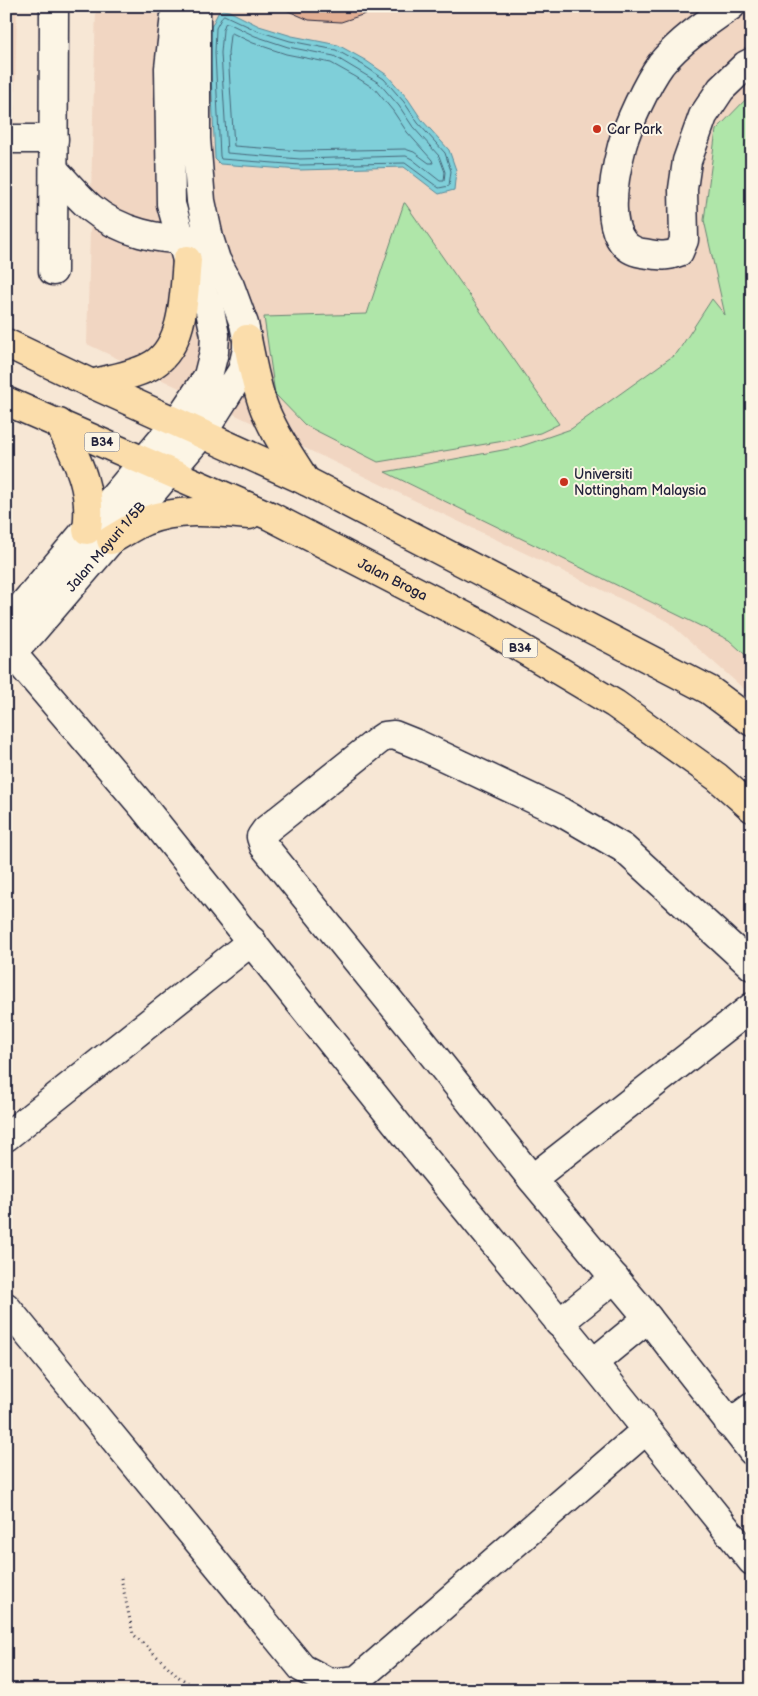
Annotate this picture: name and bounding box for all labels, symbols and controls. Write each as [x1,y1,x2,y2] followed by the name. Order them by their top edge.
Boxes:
[607,121,662,138] place label: Car Park
[591,123,603,135] marker: Car Park
[84,432,120,452] road number: B34
[574,466,707,499] place label: Universiti Nottingham Malaysia
[558,476,570,488] marker: Universiti Nottingham Malaysia
[63,498,149,595] street label: Jalan Mayuri 1/5B
[355,555,430,605] street label: Jalan Broga
[502,638,538,658] road number: B34

